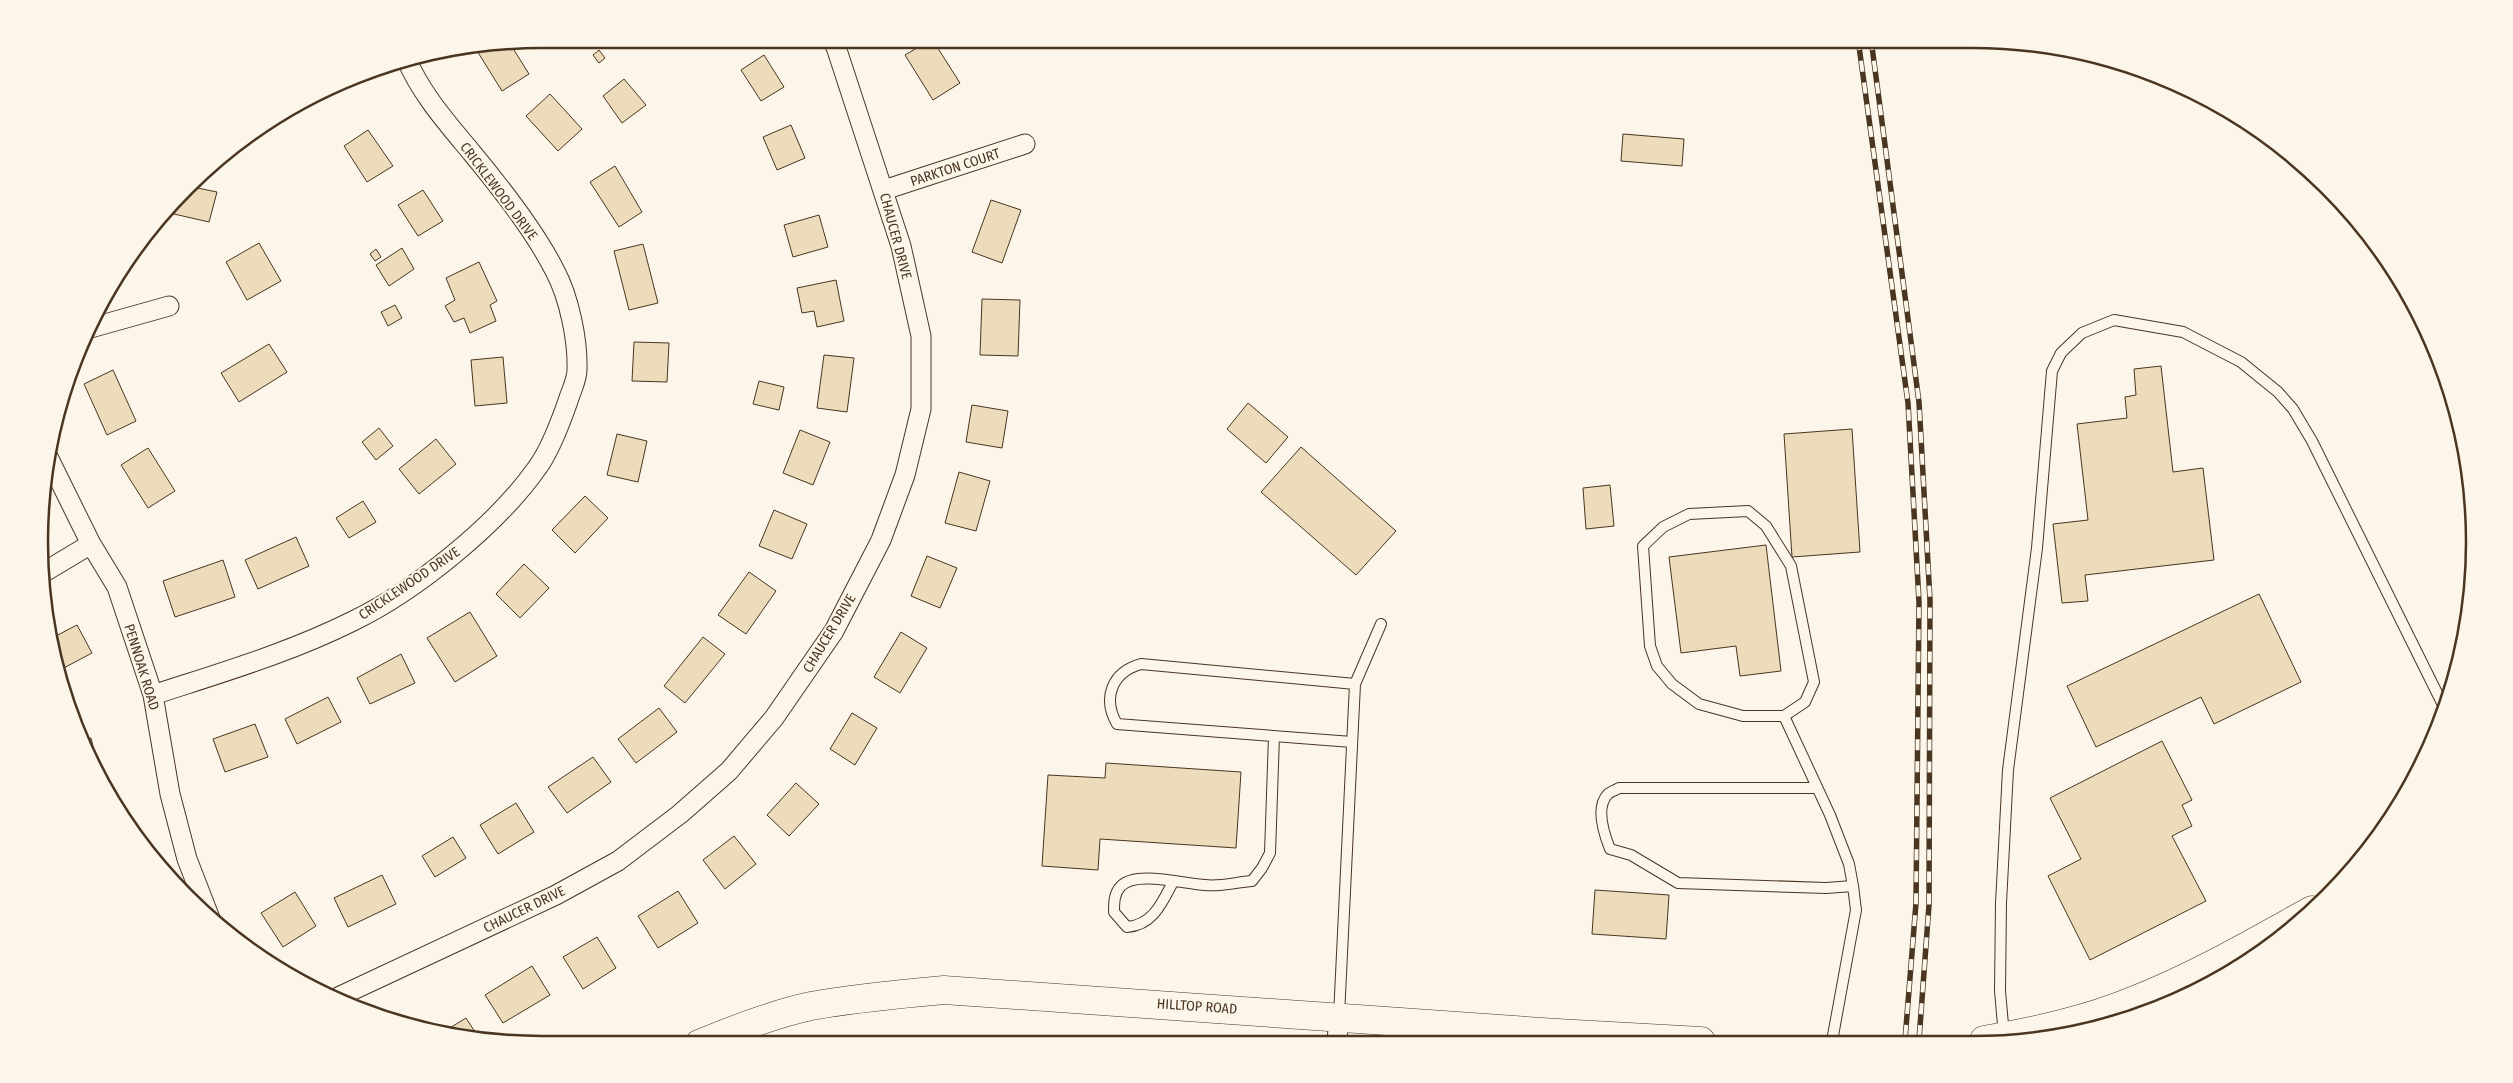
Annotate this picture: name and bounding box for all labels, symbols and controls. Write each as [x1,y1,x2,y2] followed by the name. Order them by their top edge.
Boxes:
[456,139,541,244] street label: CRICKLEWOOD DRIVE
[908,145,1003,190] street label: PARKTON COURT
[876,191,915,282] street label: CHAUCER DRIVE
[355,543,463,624] street label: CRICKLEWOOD DRIVE
[799,590,860,676] street label: CHAUCER DRIVE
[120,622,163,712] street label: PENNOAK ROAD
[481,882,568,937] street label: CHAUCER DRIVE
[1156,995,1238,1018] street label: HILLTOP ROAD

